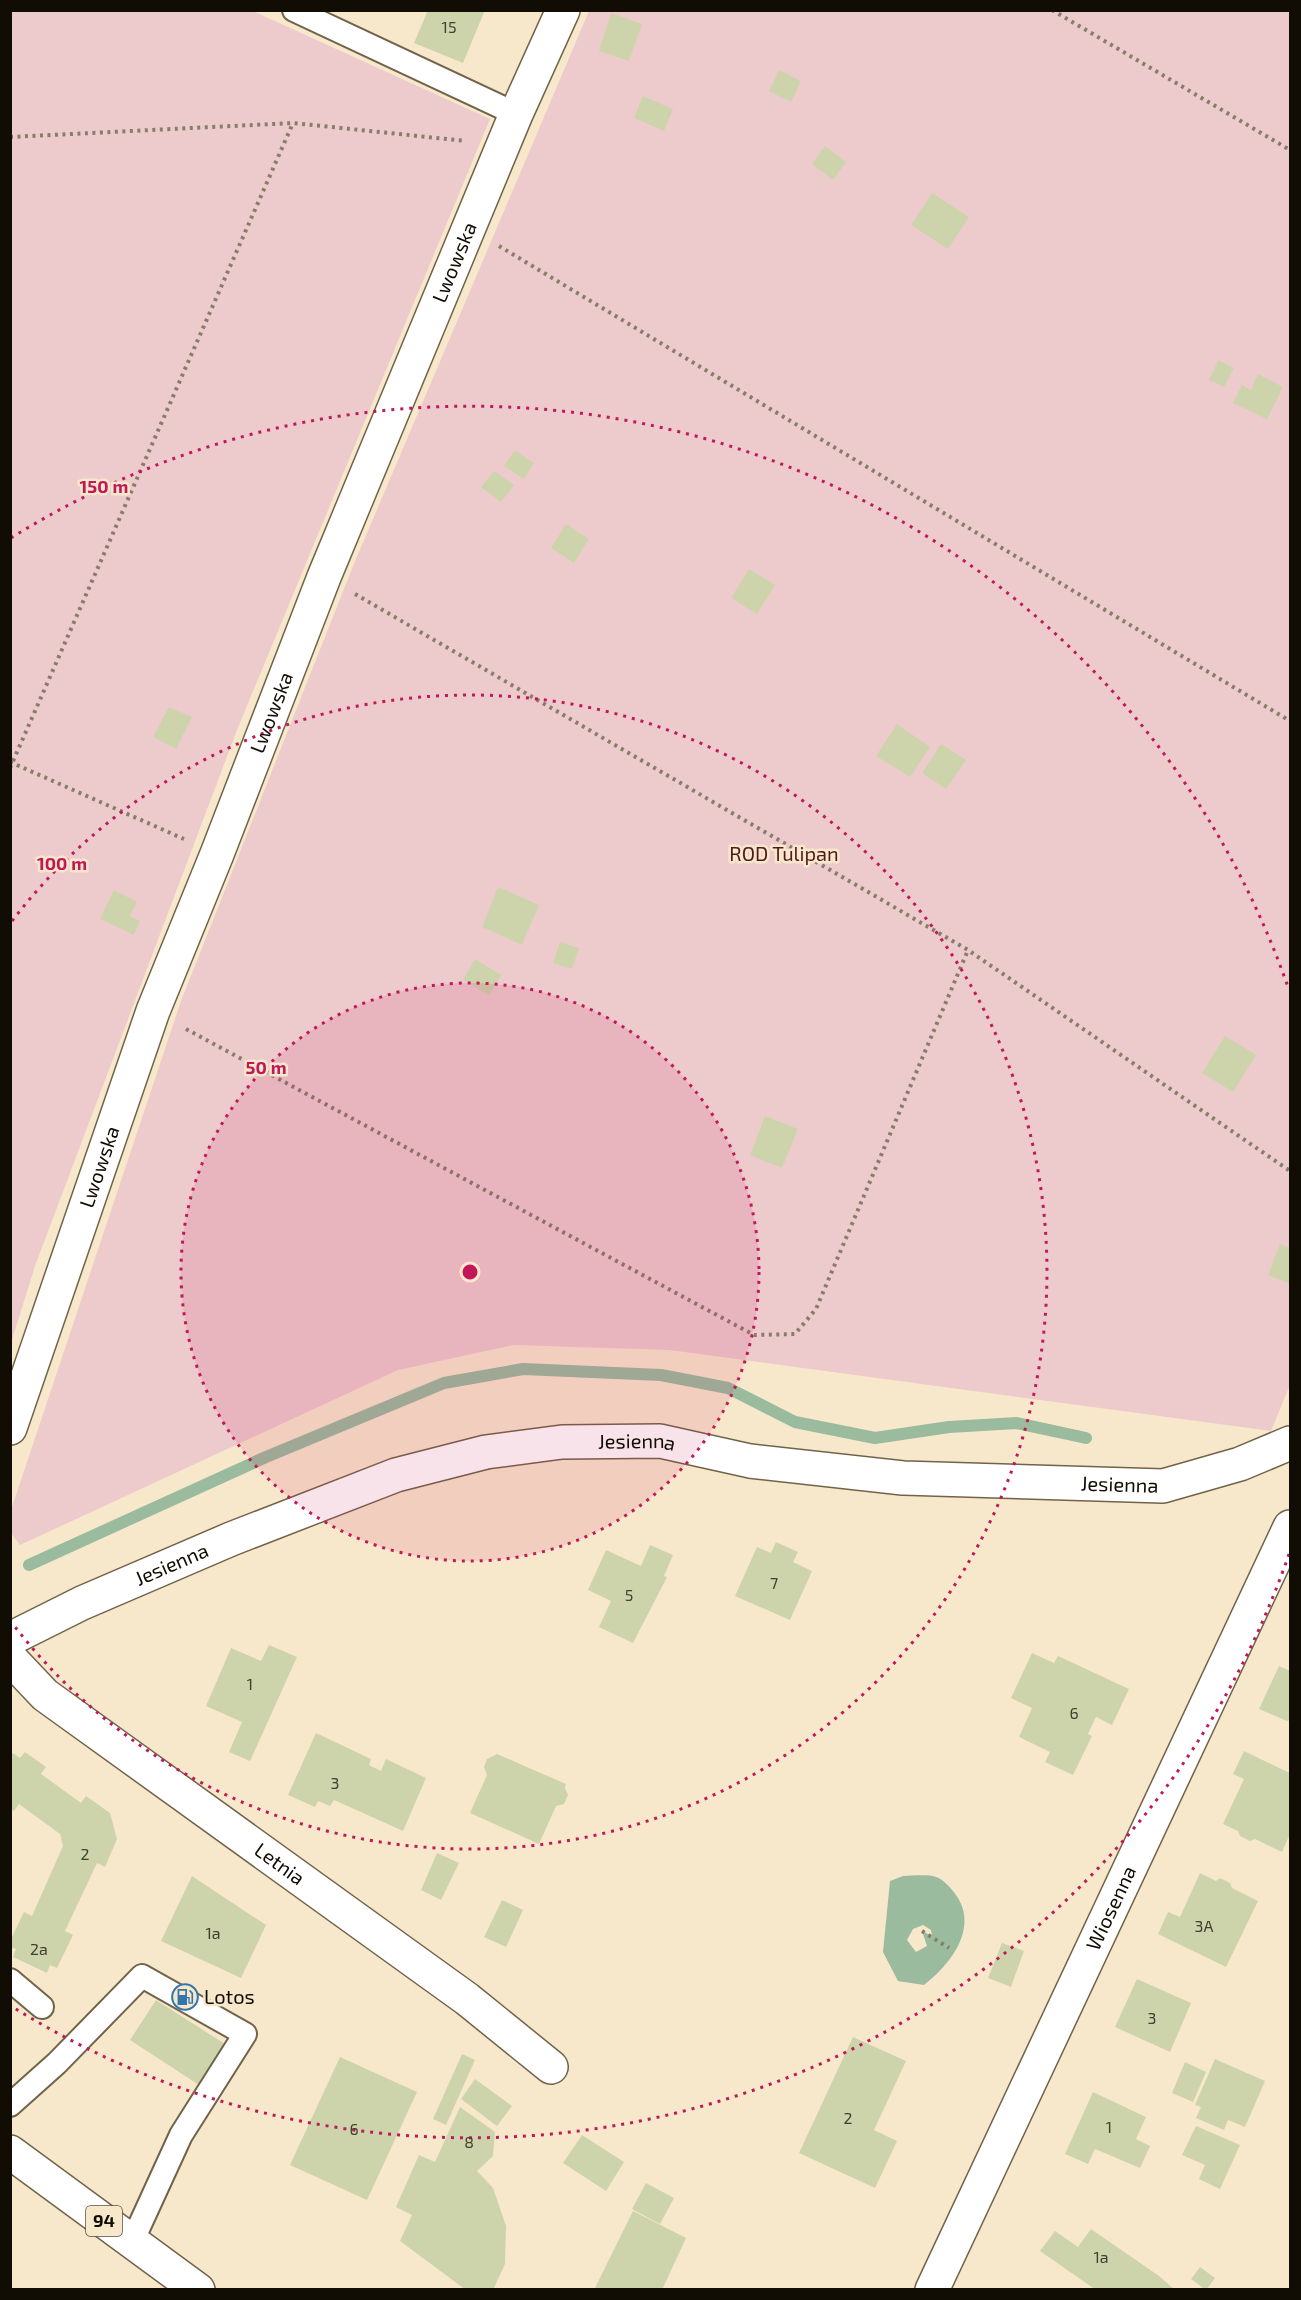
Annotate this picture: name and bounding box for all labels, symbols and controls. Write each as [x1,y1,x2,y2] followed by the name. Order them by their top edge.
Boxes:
[442,17,456,36] house number: 15
[426,218,481,306] street label: Lwowska
[80,475,128,497] text: 150 m
[244,668,297,756] street label: Lwowska
[729,841,839,865] park label: ROD Tulipan
[37,852,87,874] text: 100 m
[245,1056,287,1078] text: 50 m
[73,1123,124,1211] street label: Lwowska
[460,1262,480,1282] centre of rings
[598,1428,678,1455] street label: Jesienna
[1080,1470,1159,1497] street label: Jesienna
[131,1537,212,1590] street label: Jesienna
[770,1573,778,1592] house number: 7
[625,1585,633,1604] house number: 5
[247,1674,253,1693] house number: 1
[1069,1703,1079,1722] house number: 6
[331,1773,339,1792] house number: 3
[250,1837,310,1889] street label: Letnia
[81,1844,90,1863] house number: 2
[1080,1861,1140,1954] street label: Wiosenna
[1195,1916,1213,1935] house number: 3A
[205,1923,221,1942] house number: 1a
[30,1939,48,1958] house number: 2a
[170,1982,200,2012] fuel station icon: Lotos
[204,1984,255,2008] place label: Lotos
[1148,2008,1156,2027] house number: 3
[844,2108,853,2127] house number: 2
[1106,2117,1112,2136] house number: 1
[349,2119,359,2138] house number: 6
[464,2132,474,2151] house number: 8
[86,2206,122,2236] road number: 94
[1093,2247,1109,2266] house number: 1a

